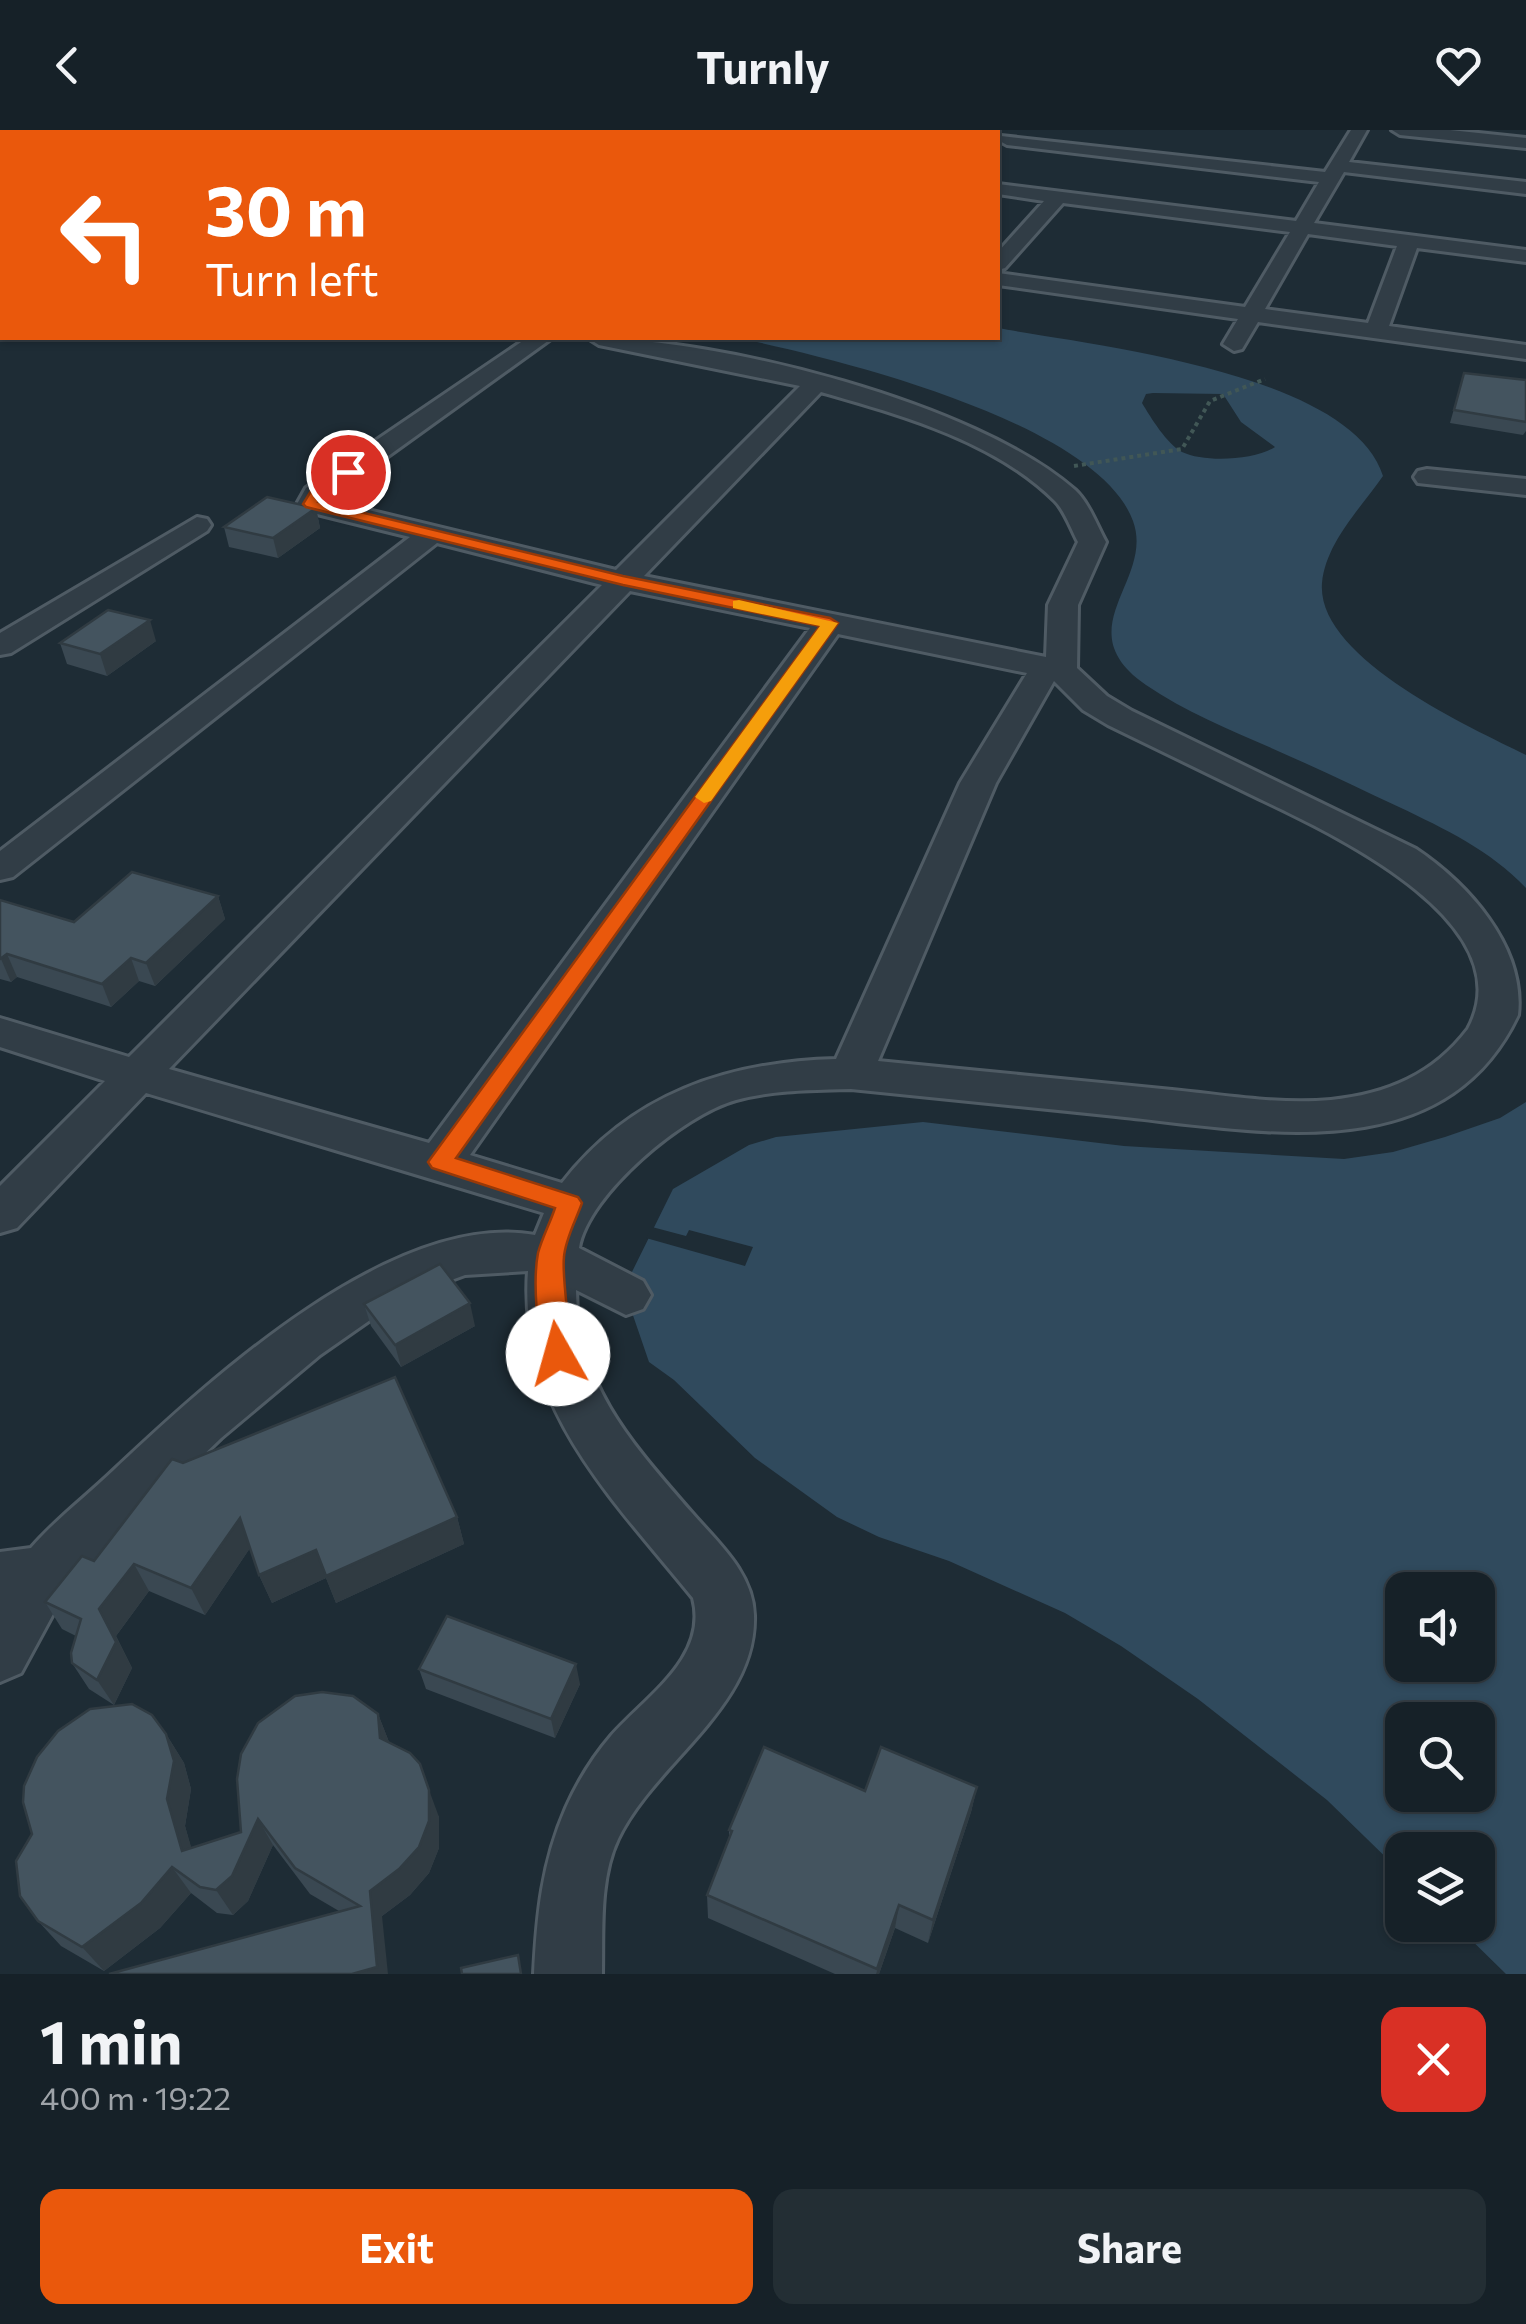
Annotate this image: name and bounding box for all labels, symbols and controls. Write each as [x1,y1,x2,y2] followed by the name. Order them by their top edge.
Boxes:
[40,38,95,93] icon: back
[696,38,830,93] text: Turnly
[1431,38,1486,93] icon: heart
[205,165,367,250] text: 30 m
[40,170,170,300] icon: left
[205,250,379,305] text: Turn left
[306,430,391,515] pin
[321,445,376,500] icon: arrive
[506,1302,610,1406] position arrow
[1385,1572,1495,1942] map controls
[1385,1572,1495,1682] button: sound
[1385,1702,1495,1812] button: search
[1385,1832,1495,1942] button: layers
[40,2003,182,2076] text: 1 min
[1381,2007,1486,2112] button: close
[40,2077,231,2117] text: 400 m · 19:22
[40,2189,753,2304] button: Exit
[773,2189,1486,2304] button: Share

